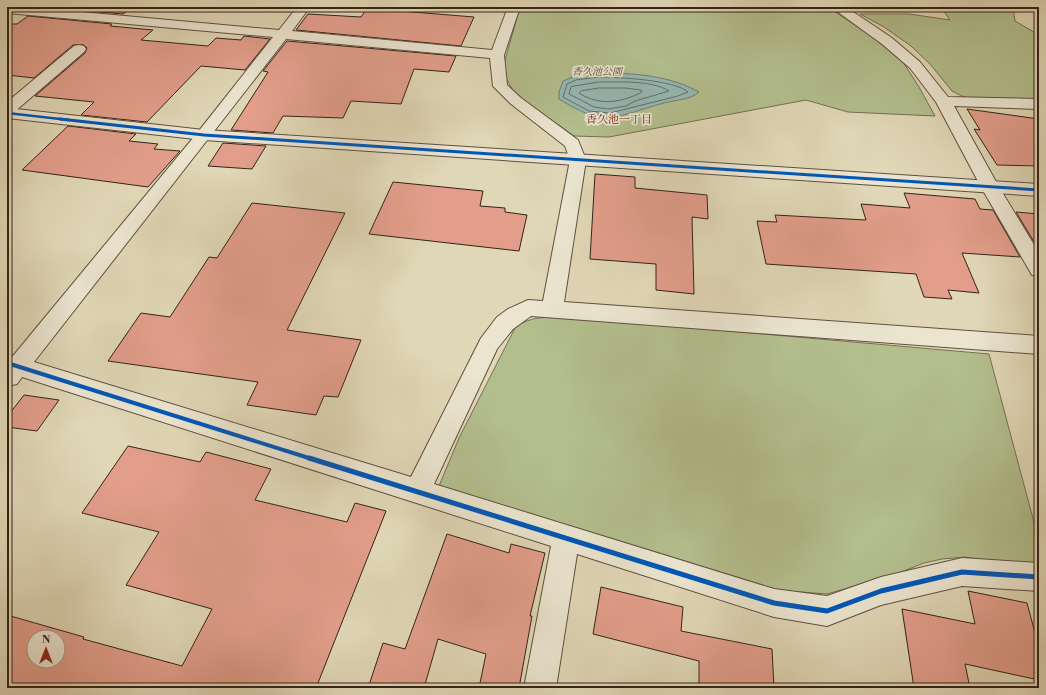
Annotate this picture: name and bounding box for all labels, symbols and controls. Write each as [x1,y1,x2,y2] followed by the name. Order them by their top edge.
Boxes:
[572,66,624,78] park label: 香久池公園
[586,113,652,127] district label: 香久池一丁目
[26,629,66,669] north arrow
[42,633,51,647] text: N

